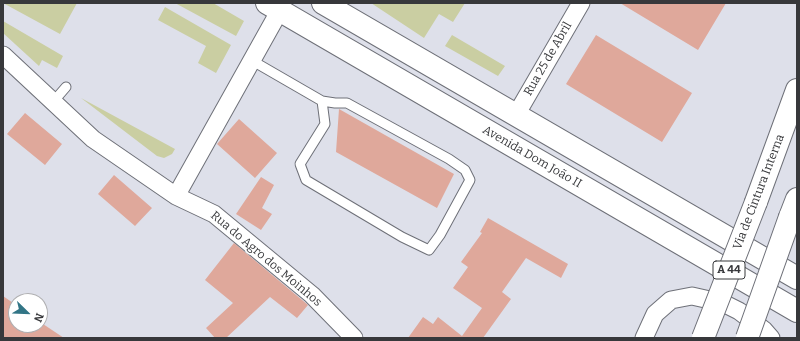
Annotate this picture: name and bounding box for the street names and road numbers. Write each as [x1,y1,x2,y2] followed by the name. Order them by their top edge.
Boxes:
[521,19,575,99] street label: Rua 25 de Abril
[480,123,584,191] street label: Avenida Dom João II
[730,132,788,252] street label: Via de Cintura Interna
[208,208,324,310] street label: Rua do Agro dos Moinhos
[713,261,745,279] road number: A 44

